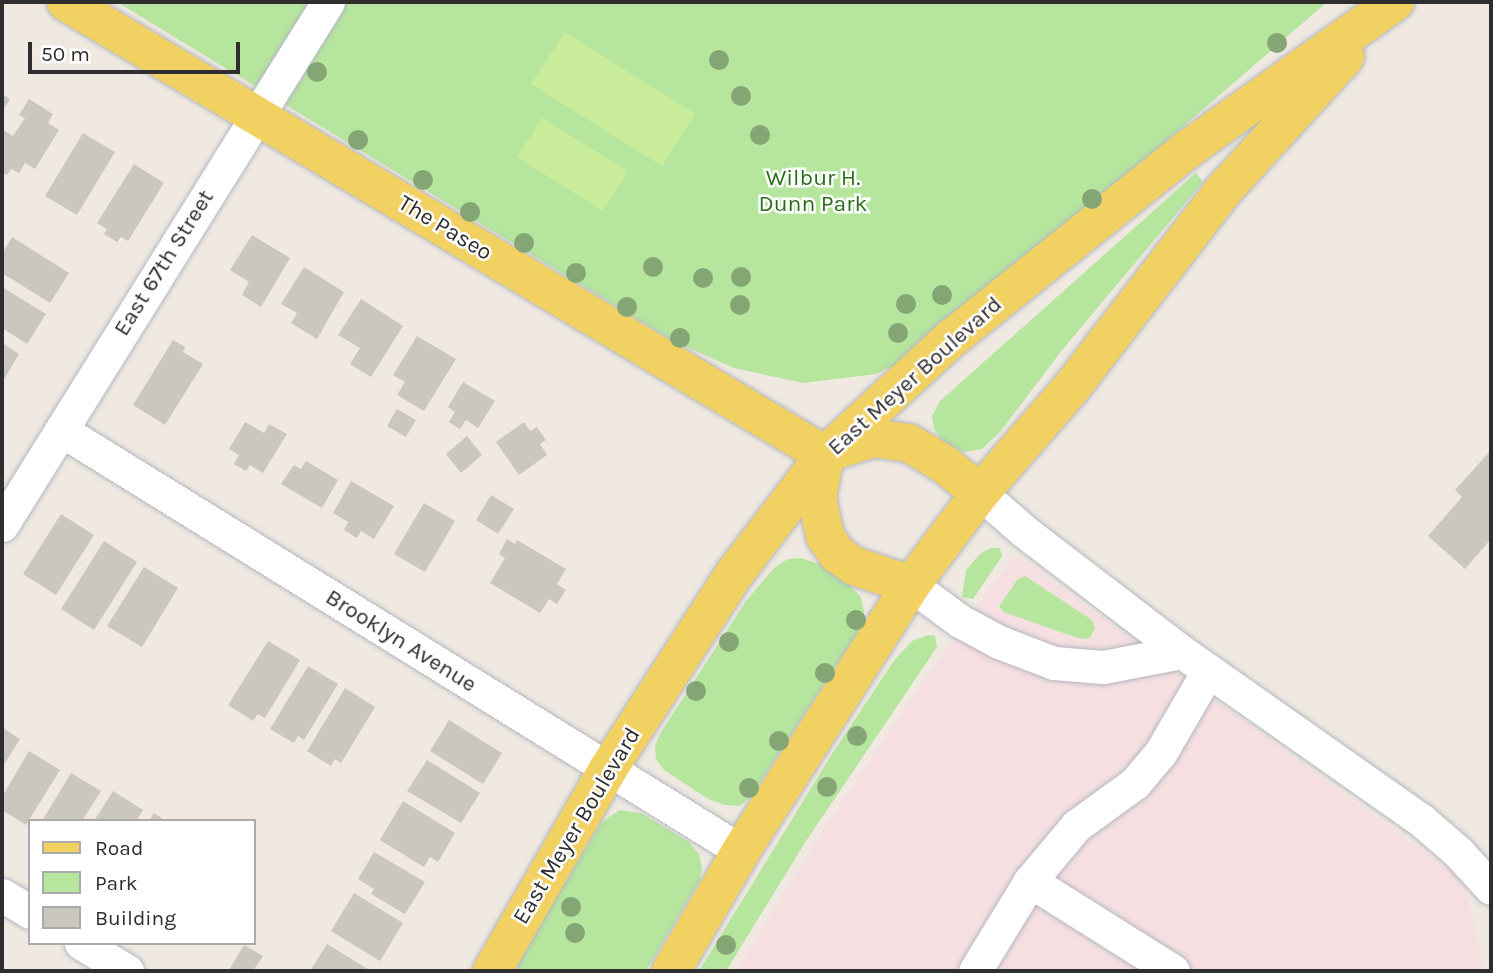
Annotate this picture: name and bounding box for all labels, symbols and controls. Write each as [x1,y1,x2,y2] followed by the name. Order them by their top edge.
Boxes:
[32,28,243,72] scale bar
[41,42,90,66] text: 50 m
[759,164,867,218] park label: Wilbur H. Dunn Park
[108,185,220,341] street label: East 67th Street
[393,189,497,267] street label: The Paseo
[822,291,1008,461] street label: East Meyer Boulevard
[320,583,482,699] street label: Brooklyn Avenue
[507,723,647,929] street label: East Meyer Boulevard
[28,819,256,945] legend
[95,836,143,860] text: Road
[95,871,138,895] text: Park
[95,906,176,930] text: Building

